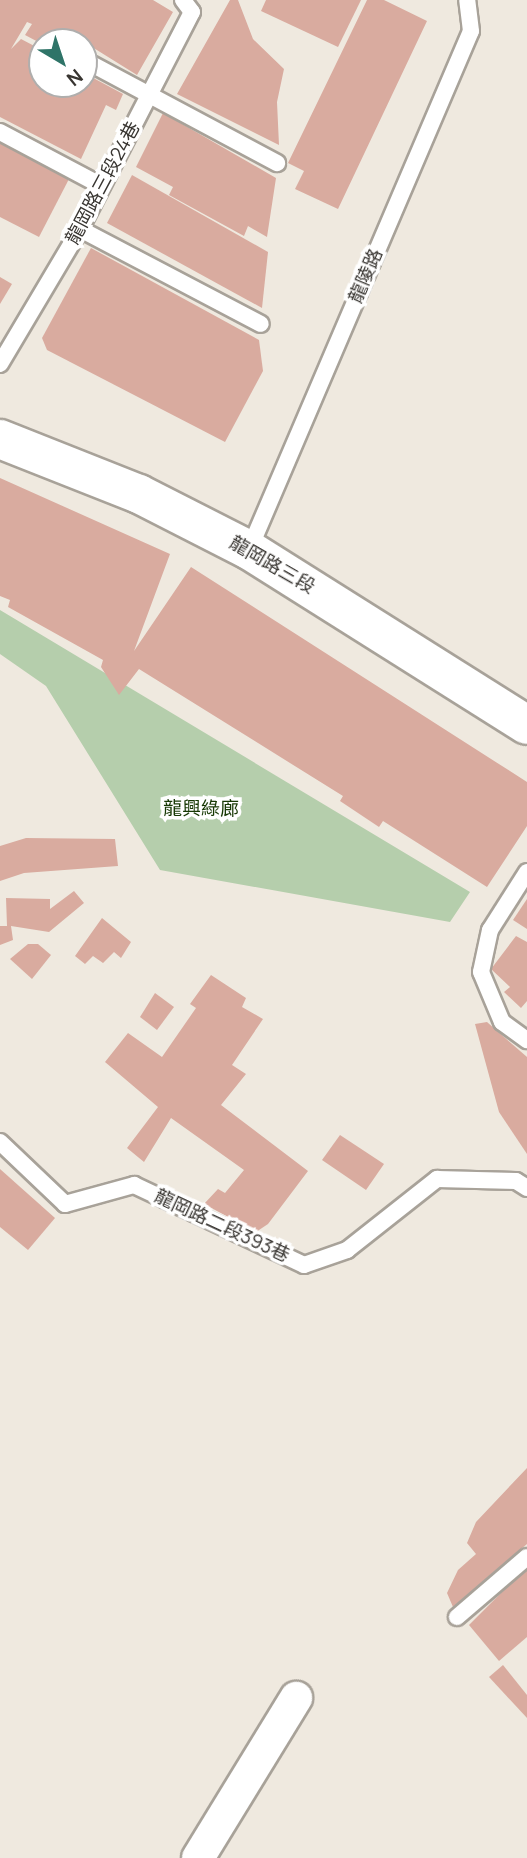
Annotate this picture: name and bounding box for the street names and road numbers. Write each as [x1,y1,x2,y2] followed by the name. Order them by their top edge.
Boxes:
[61,118,145,248] street label: 龍岡路三段24巷
[344,245,388,307] street label: 龍陵路
[225,531,319,599] street label: 龍岡路三段
[151,1185,293,1267] street label: 龍岡路二段393巷

